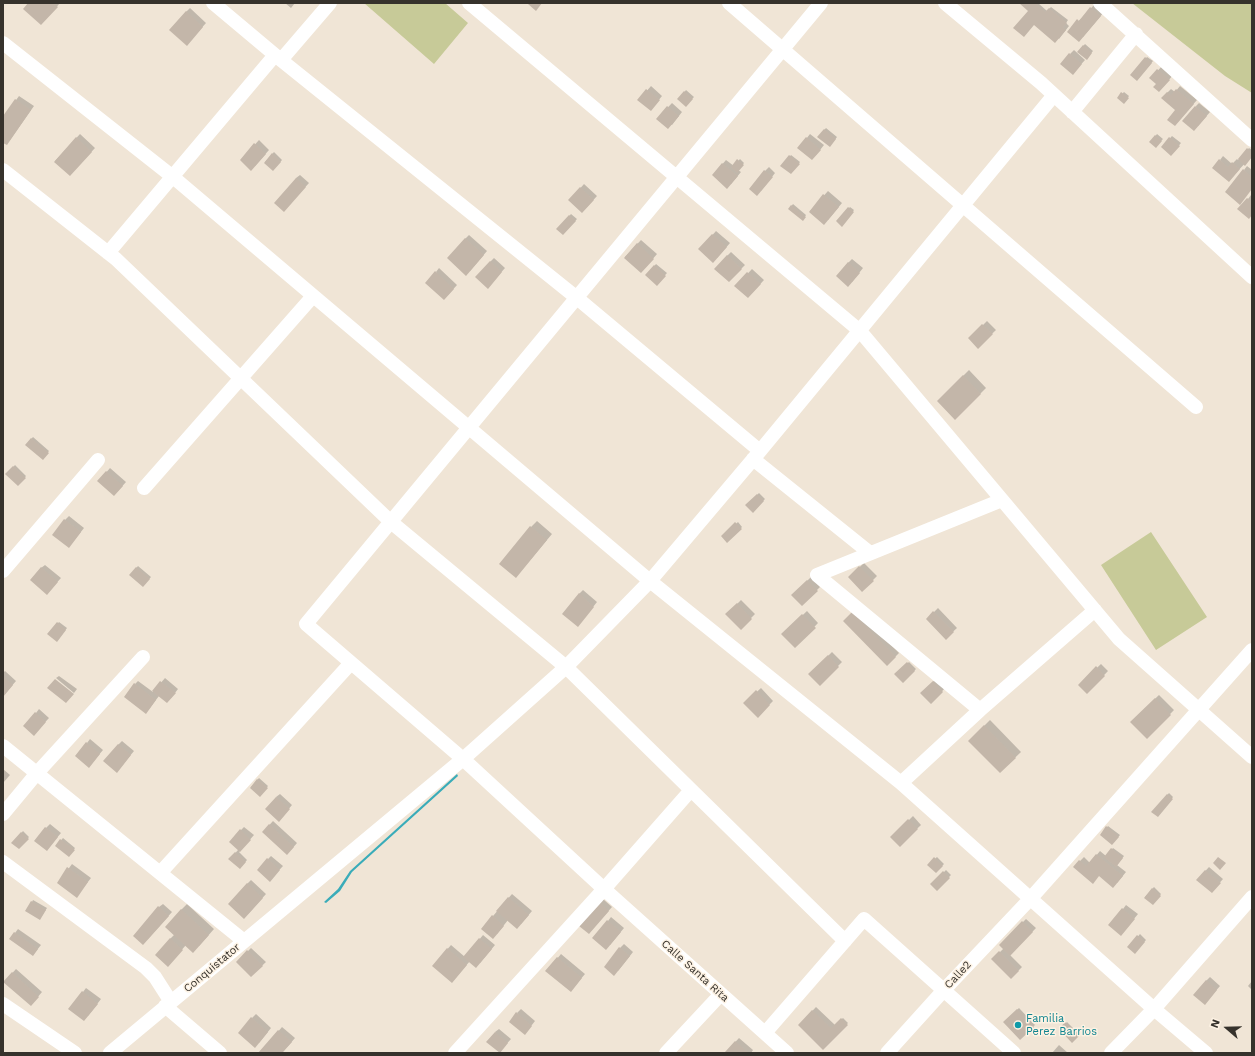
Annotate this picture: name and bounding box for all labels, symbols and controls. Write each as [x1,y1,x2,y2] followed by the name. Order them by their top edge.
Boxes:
[659,937,731,1005] street label: Calle Santa Rita
[181,941,243,995] street label: Conquistator
[942,958,974,992] street label: Calle2
[1207,1008,1247,1048] north arrow
[1026,1012,1097,1038] place label: Familia Perez Barrios
[1208,1018,1223,1030] text: N
[1013,1020,1023,1030] marker: Familia Perez Barrios

